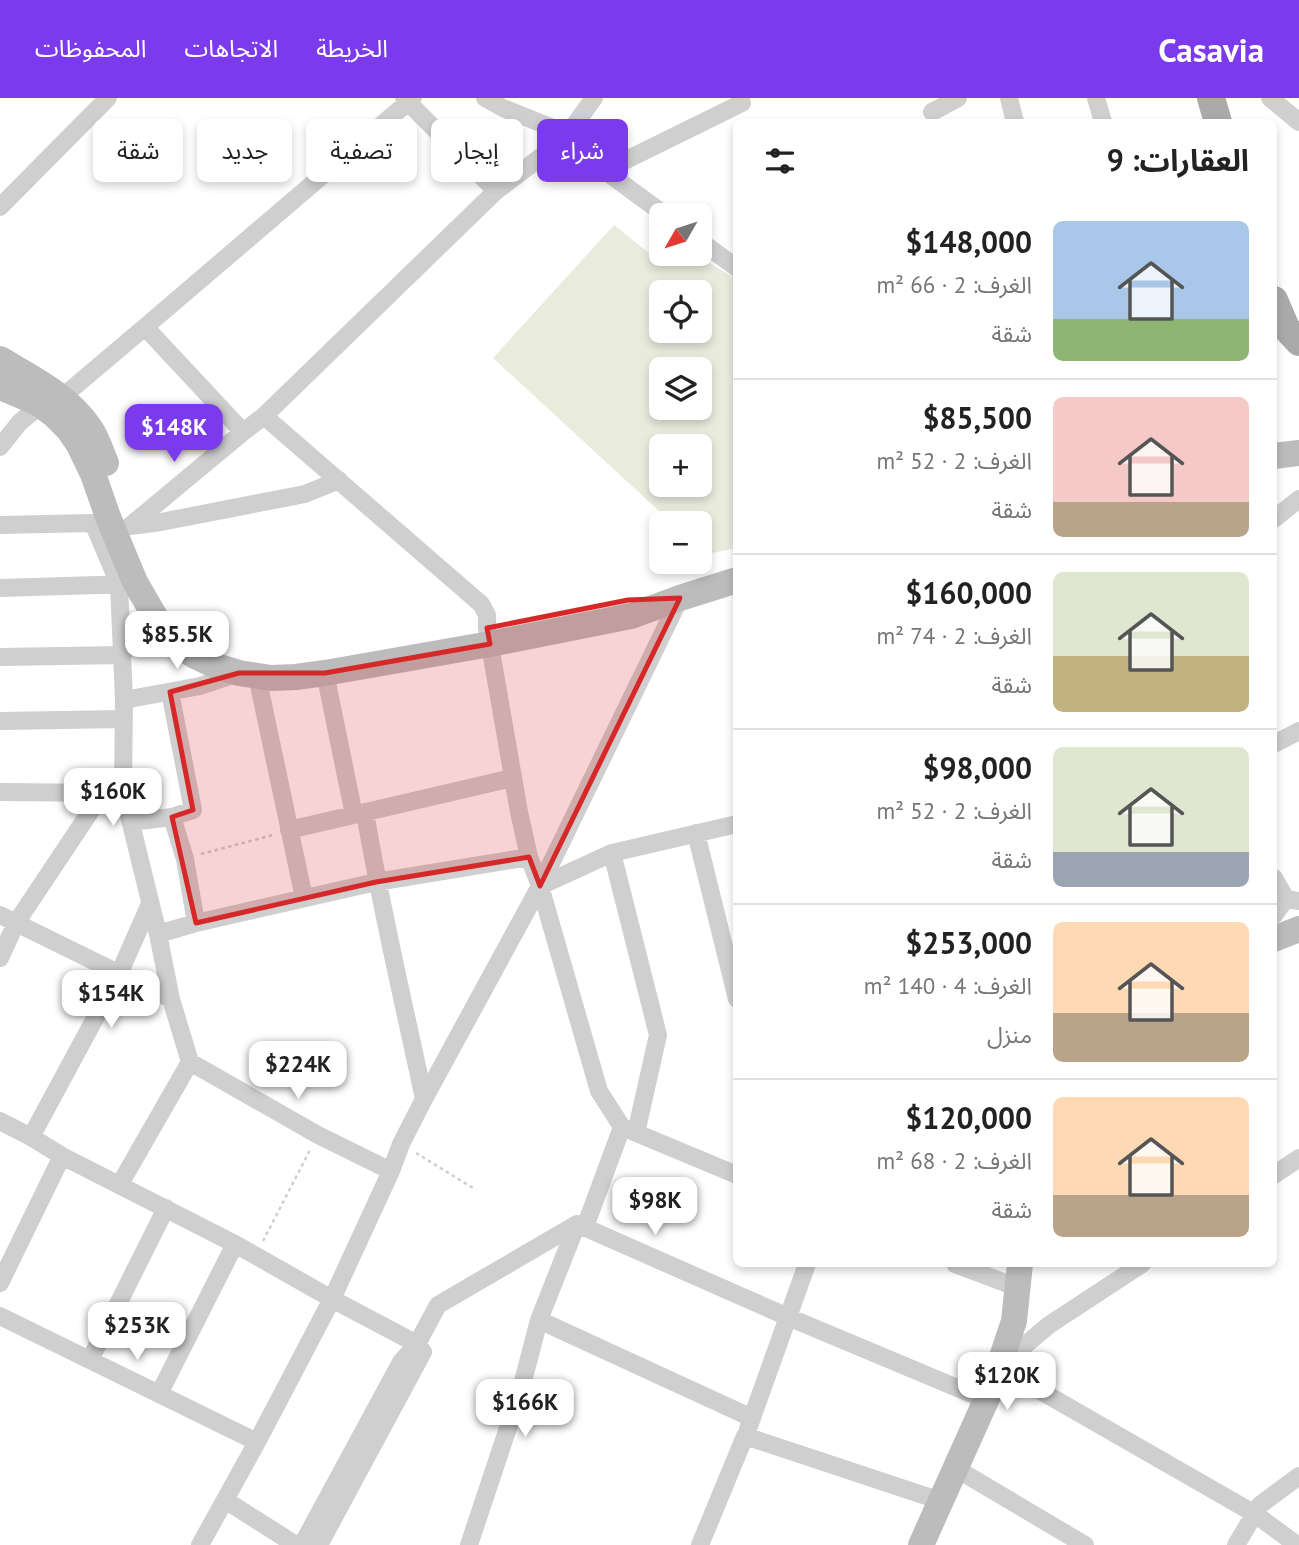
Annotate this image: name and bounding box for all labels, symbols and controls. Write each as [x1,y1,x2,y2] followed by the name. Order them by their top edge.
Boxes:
[1158,28,1264,71] text: Casavia
[35,33,146,64] text: المحفوظات
[184,33,278,64] text: الاتجاهات
[316,33,388,64] text: الخريطة
[93,119,183,182] chip: شقة
[197,119,292,182] chip: جديد
[306,119,417,182] chip: تصفية
[431,119,523,182] chip: إيجار
[537,119,628,182] chip: شراء
[1107,140,1249,179] text: العقارات: 9
[761,142,799,180] icon: filters
[649,203,712,266] north arrow
[649,203,712,574] map controls
[905,222,1032,261] text: $148,000
[1109,249,1193,333] icon: home
[876,270,1032,299] text: الغرف: 2 · 66 m²
[649,280,712,343] button: locate
[991,319,1032,348] text: شقة
[649,357,712,420] button: layers
[922,398,1032,437] text: $85,500
[125,404,223,464] pin: $148K
[141,412,207,441] text: $148K
[1109,425,1193,509] icon: home
[649,434,712,497] button: +
[876,446,1032,475] text: الغرف: 2 · 52 m²
[991,495,1032,524] text: شقة
[649,511,712,574] button: −
[905,573,1032,612] text: $160,000
[1109,600,1193,684] icon: home
[120,612,234,671] pin: $85.5K
[141,619,213,648] text: $85.5K
[876,621,1032,650] text: الغرف: 2 · 74 m²
[991,670,1032,699] text: شقة
[922,748,1032,787] text: $98,000
[64,768,162,828] pin: $160K
[1109,775,1193,859] icon: home
[80,776,146,805] text: $160K
[876,796,1032,825] text: الغرف: 2 · 52 m²
[991,845,1032,874] text: شقة
[905,923,1032,962] text: $253,000
[1109,950,1193,1034] icon: home
[62,970,160,1030] pin: $154K
[864,971,1032,1000] text: الغرف: 4 · 140 m²
[78,978,144,1007] text: $154K
[987,1020,1032,1049] text: منزل
[249,1042,347,1101] pin: $224K
[265,1049,331,1078] text: $224K
[905,1098,1032,1137] text: $120,000
[1109,1125,1193,1209] icon: home
[876,1146,1032,1175] text: الغرف: 2 · 68 m²
[614,1178,696,1237] pin: $98K
[628,1185,682,1214] text: $98K
[991,1195,1032,1224] text: شقة
[88,1302,186,1362] pin: $253K
[104,1310,170,1339] text: $253K
[958,1352,1056,1412] pin: $120K
[974,1360,1040,1389] text: $120K
[476,1380,574,1439] pin: $166K
[492,1387,558,1416] text: $166K

